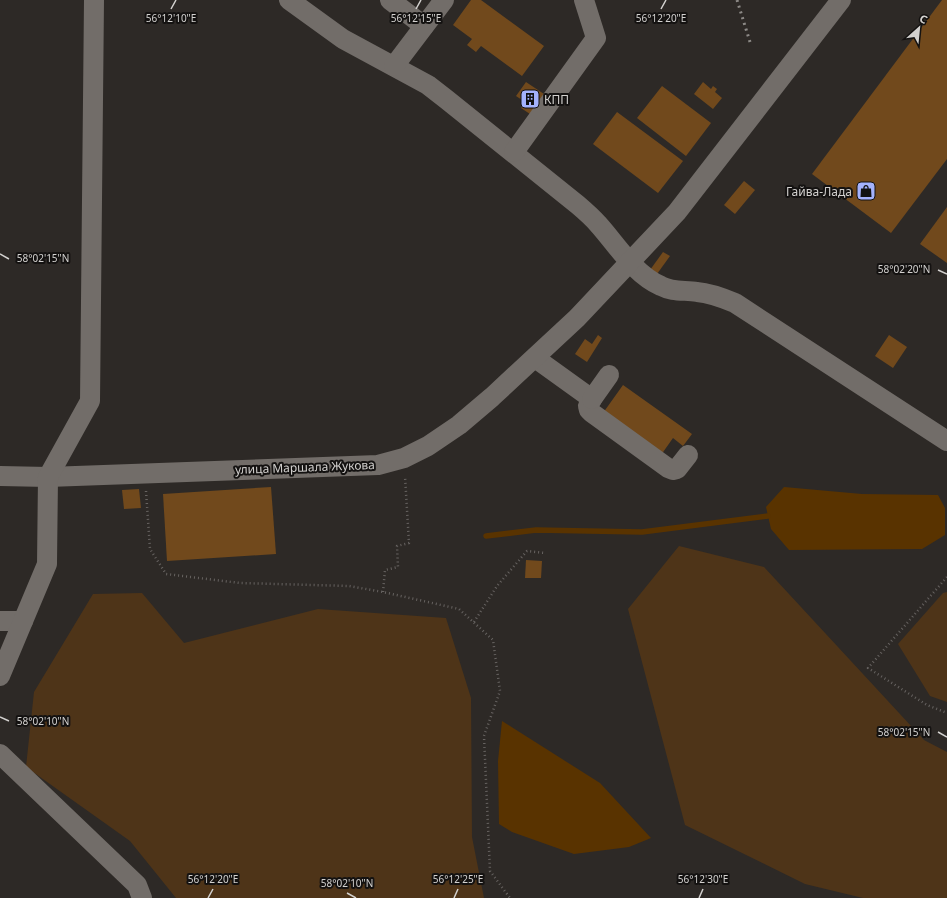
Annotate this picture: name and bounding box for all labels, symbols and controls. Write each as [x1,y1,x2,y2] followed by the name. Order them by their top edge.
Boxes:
[899,8,939,48] north arrow
[917,10,930,27] text: С
[146,11,196,25] text: 56°12'10"E
[391,11,441,25] text: 56°12'15"E
[636,11,686,25] text: 56°12'20"E
[519,88,541,110] building icon: КПП
[544,91,569,108] place label: КПП
[855,180,877,202] shop icon: Гайва-Лада
[786,183,852,200] place label: Гайва-Лада
[17,251,69,265] text: 58°02'15"N
[878,262,930,276] text: 58°02'20"N
[235,456,375,478] street label: улица Маршала Жукова
[17,714,69,728] text: 58°02'10"N
[878,725,930,739] text: 58°02'15"N
[188,872,238,886] text: 56°12'20"E
[433,872,483,886] text: 56°12'25"E
[678,872,728,886] text: 56°12'30"E
[321,876,373,890] text: 58°02'10"N

